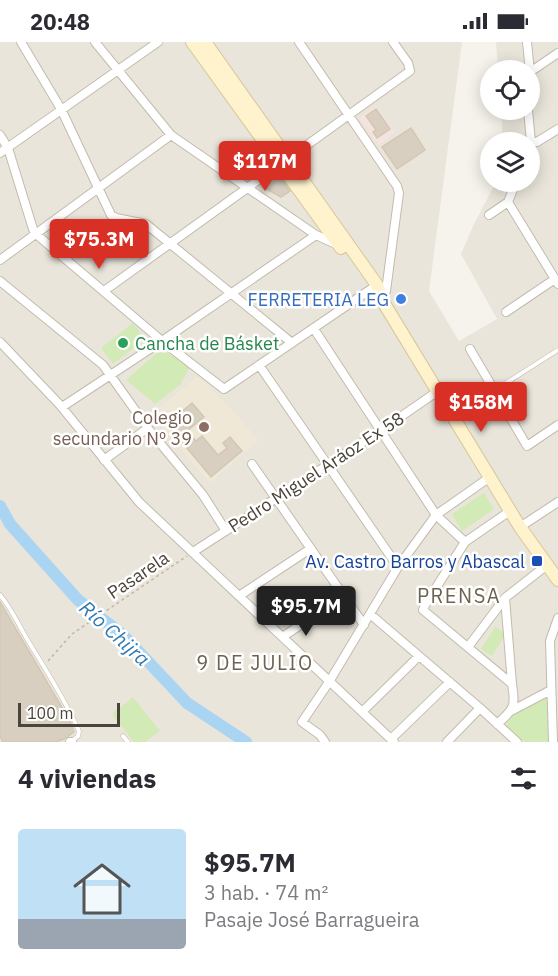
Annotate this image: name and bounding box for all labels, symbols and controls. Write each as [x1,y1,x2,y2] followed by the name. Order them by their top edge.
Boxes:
[30,7,90,36] text: 20:48
[480,60,540,192] map controls
[480,60,540,120] button: locate
[480,132,540,192] button: layers
[223,141,307,192] pin: $117M
[233,147,297,174] text: $117M
[50,219,148,270] pin: $75.3M
[64,225,134,252] text: $75.3M
[248,288,389,311] place label: FERRETERIA LEG
[394,292,408,306] marker: FERRETERIA LEG
[135,332,279,355] place label: Cancha de Básket
[116,336,130,350] marker: Cancha de Básket
[439,382,523,433] pin: $158M
[449,388,513,415] text: $158M
[53,406,192,450] place label: Colegio secundario Nº 39
[224,406,408,538] street label: Pedro Miguel Aráoz Ex 58
[197,420,211,434] marker: Colegio secundario Nº 39
[103,546,174,604] street label: Pasarela
[305,550,525,573] place label: Av. Castro Barros y Abascal
[530,554,544,568] marker: Av. Castro Barros y Abascal
[417,582,501,609] district label: PRENSA
[257,586,355,637] pin: $95.7M
[271,592,341,619] text: $95.7M
[74,594,156,672] water label: Río Chijra
[196,649,314,676] district label: 9 DE JULIO
[18,700,120,728] scale bar
[27,703,74,723] text: 100 m
[18,761,156,795] text: 4 viviendas
[507,762,540,795] icon: filters
[204,845,296,879] text: $95.7M
[66,853,138,925] icon: home
[204,879,328,906] text: 3 hab. · 74 m²
[204,906,419,933] text: Pasaje José Barragueira

